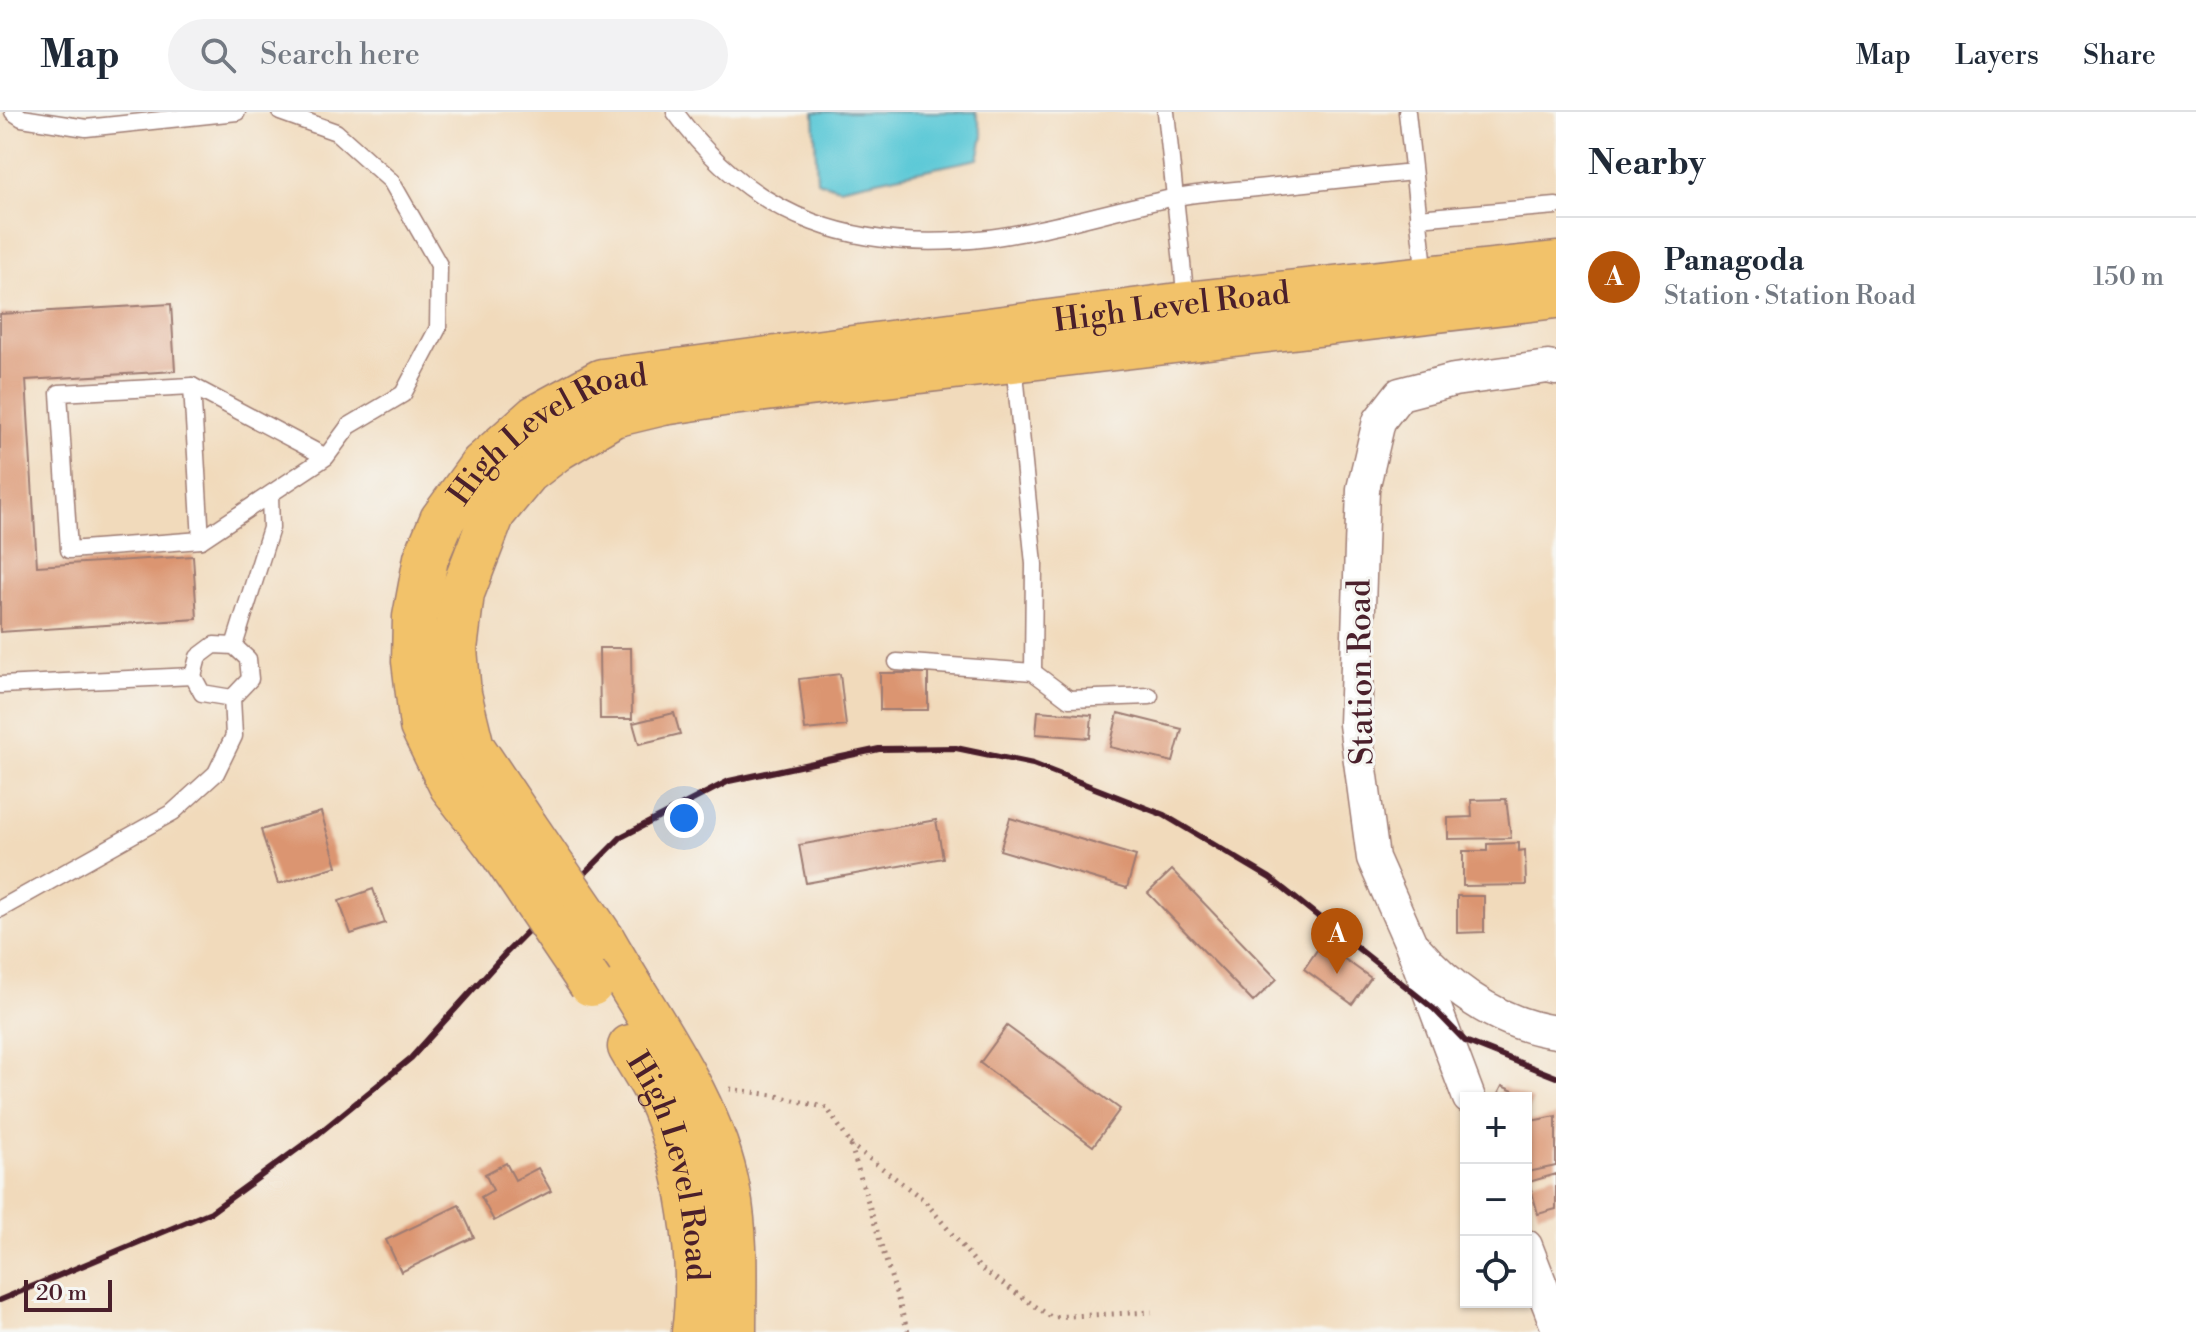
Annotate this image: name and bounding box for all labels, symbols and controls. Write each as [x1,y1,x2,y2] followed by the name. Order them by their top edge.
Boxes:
[168,19,728,91] search box
[40,32,120,79] text: Map
[196,33,240,77] icon: search
[260,36,420,74] text: Search here
[1856,38,1911,73] text: Map
[1955,38,2039,73] text: Layers
[2083,38,2156,73] text: Share
[1588,143,1706,185] text: Nearby
[1664,242,1804,280] text: Panagoda
[1605,261,1623,293] text: A
[2093,261,2164,293] text: 150 m
[1051,273,1292,341] street label: High Level Road
[1664,280,1916,312] text: Station · Station Road
[439,355,649,513] street label: High Level Road
[1339,579,1383,765] street label: Station Road
[664,798,704,838] your location
[1311,908,1363,974] pin: A
[617,1045,717,1282] street label: High Level Road
[1460,1092,1532,1308] map controls
[1460,1092,1532,1164] button: +
[1460,1164,1532,1236] button: −
[1460,1236,1532,1308] button: locate
[24,1276,112,1312] scale bar
[36,1280,87,1307] text: 20 m

